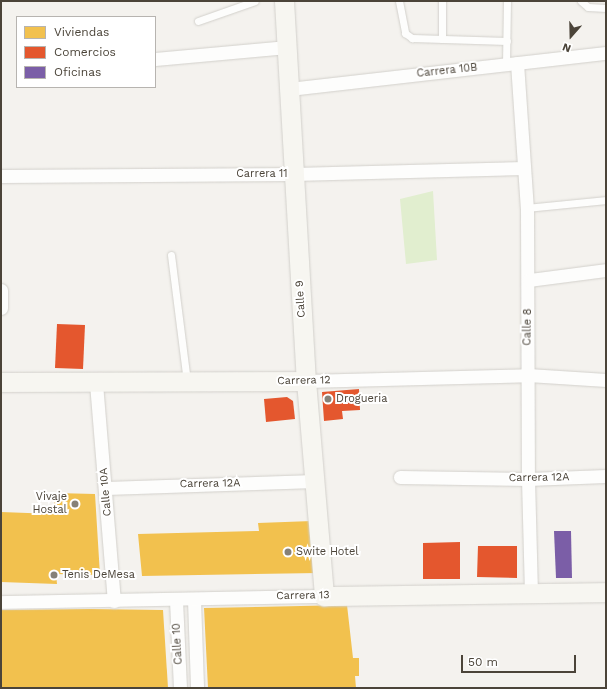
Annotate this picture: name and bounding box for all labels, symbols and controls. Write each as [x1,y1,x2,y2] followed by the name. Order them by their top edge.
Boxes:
[16,16,156,88] legend
[551,16,591,56] north arrow
[54,25,109,39] text: Viviendas
[561,40,573,55] text: N
[54,45,116,59] text: Comercios
[416,61,478,81] street label: Carrera 10B
[54,65,101,79] text: Oficinas
[236,167,288,181] street label: Carrera 11
[293,280,309,318] street label: Calle 9
[521,308,535,346] street label: Calle 8
[277,374,331,388] street label: Carrera 12
[336,392,387,406] place label: Drogueria
[323,394,333,404] marker: Drogueria
[97,467,115,517] street label: Calle 10A
[508,471,570,485] street label: Carrera 12A
[179,477,241,491] street label: Carrera 12A
[32,491,67,517] place label: Vivaje Hostal
[70,499,80,509] marker: Vivaje Hostal
[296,545,359,559] place label: Swite Hotel
[283,547,293,557] marker: Swite Hotel
[62,568,135,582] place label: Tenis DeMesa
[49,570,59,580] marker: Tenis DeMesa
[276,589,330,603] street label: Carrera 13
[170,623,186,665] street label: Calle 10
[463,647,578,673] scale bar
[468,655,498,669] text: 50 m

